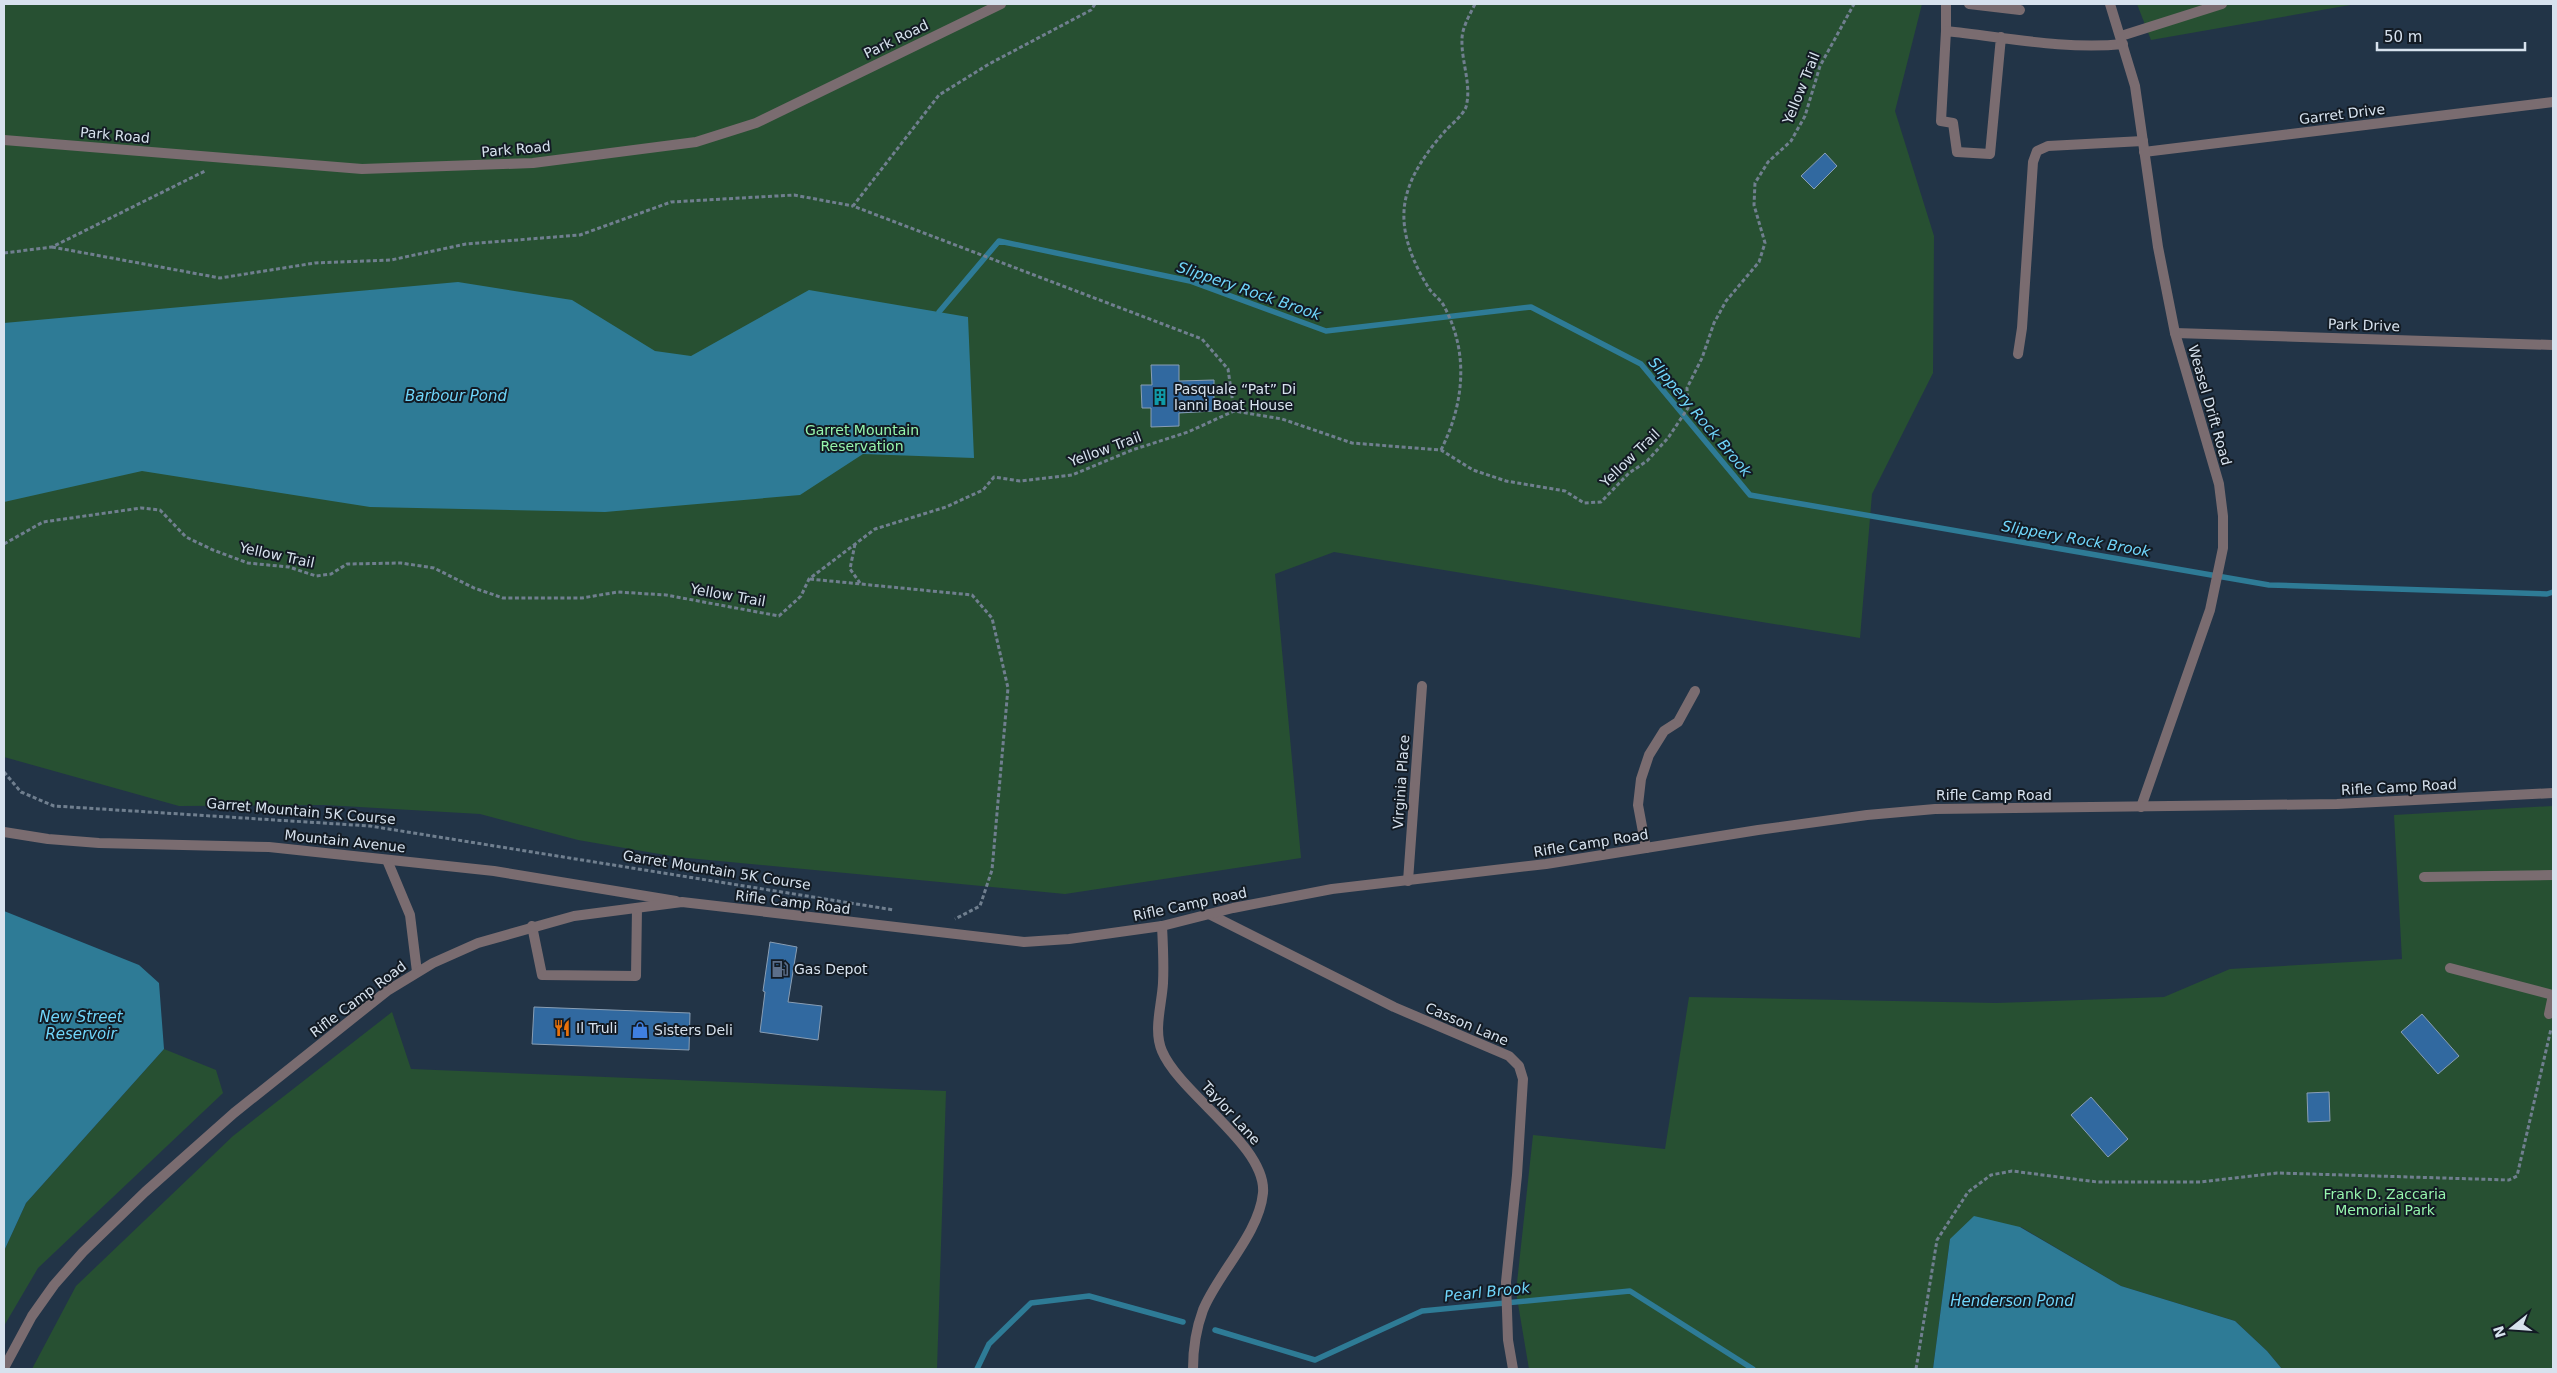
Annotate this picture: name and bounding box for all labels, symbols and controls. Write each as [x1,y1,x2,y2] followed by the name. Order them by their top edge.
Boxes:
[861,17,931,61] street label: Park Road
[2377,20,2524,52] scale bar
[2384,28,2422,46] text: 50 m
[1779,50,1823,127] street label: Yellow Trail
[2298,101,2386,127] street label: Garret Drive
[80,124,150,146] street label: Park Road
[481,138,551,160] street label: Park Road
[1175,258,1324,324] water label: Slippery Rock Brook
[2328,316,2400,334] street label: Park Drive
[2185,343,2235,467] street label: Weasel Drift Road
[1645,353,1756,482] water label: Slippery Rock Brook
[1174,381,1296,413] place label: Pasquale “Pat” Di lanni Boat House
[405,387,507,405] water label: Barbour Pond
[1150,387,1170,407] building icon: Pasquale “Pat” Di lanni Boat House
[805,422,919,454] park label: Garret Mountain Reservation
[1596,426,1663,491] street label: Yellow Trail
[1066,428,1144,470] street label: Yellow Trail
[2000,517,2153,561] water label: Slippery Rock Brook
[237,539,316,571] street label: Yellow Trail
[688,580,767,609] street label: Yellow Trail
[1390,734,1412,830] street label: Virginia Place
[2341,776,2457,798] street label: Rifle Camp Road
[1936,787,2052,803] street label: Rifle Camp Road
[206,795,396,827] street label: Garret Mountain 5K Course
[1532,826,1650,860] street label: Rifle Camp Road
[284,827,406,855] street label: Mountain Avenue
[622,847,812,893] street label: Garret Mountain 5K Course
[1132,884,1248,924] street label: Rifle Camp Road
[734,887,852,917] street label: Rifle Camp Road
[307,958,409,1040] street label: Rifle Camp Road
[770,959,790,979] fuel station icon: Gas Depot
[794,961,868,977] place label: Gas Depot
[1423,999,1511,1049] street label: Casson Lane
[39,1008,124,1043] water label: New Street Reservoir
[552,1018,572,1038] restaurant icon: Il Truli
[576,1020,617,1036] place label: Il Truli
[630,1020,650,1040] shop icon: Sisters Deli
[654,1022,733,1038] place label: Sisters Deli
[1198,1077,1264,1148] street label: Taylor Lane
[2324,1186,2446,1218] park label: Frank D. Zaccaria Memorial Park
[1443,1278,1532,1305] water label: Pearl Brook
[1950,1292,2074,1310] water label: Henderson Pond
[2487,1303,2537,1353] north arrow
[2490,1324,2509,1340] text: N

